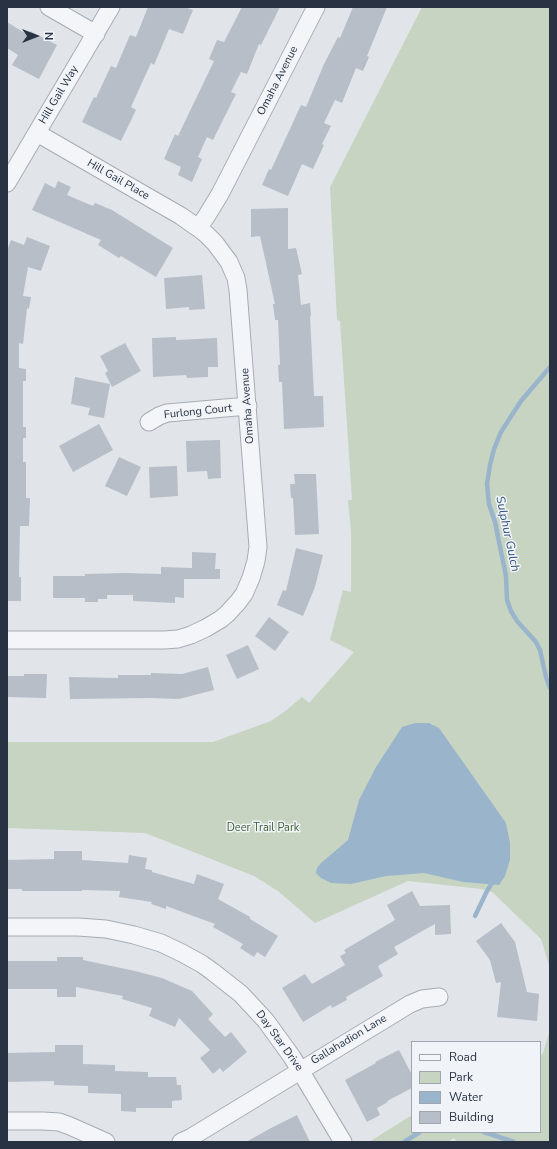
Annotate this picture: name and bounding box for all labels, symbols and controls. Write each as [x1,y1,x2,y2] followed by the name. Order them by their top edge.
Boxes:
[16,16,56,56] north arrow
[41,32,56,40] text: N
[255,44,301,118] street label: Omaha Avenue
[36,63,82,127] street label: Hill Gail Way
[85,157,151,203] street label: Hill Gail Place
[239,368,257,444] street label: Omaha Avenue
[163,402,233,422] street label: Furlong Court
[492,495,522,573] water label: Sulphur Gulch
[227,821,299,835] park label: Deer Trail Park
[253,1008,305,1074] street label: Day Star Drive
[309,1012,389,1068] street label: Gallahadion Lane
[411,1041,541,1133] legend
[449,1049,477,1065] text: Road
[449,1069,473,1085] text: Park
[449,1089,483,1105] text: Water
[449,1109,494,1125] text: Building

